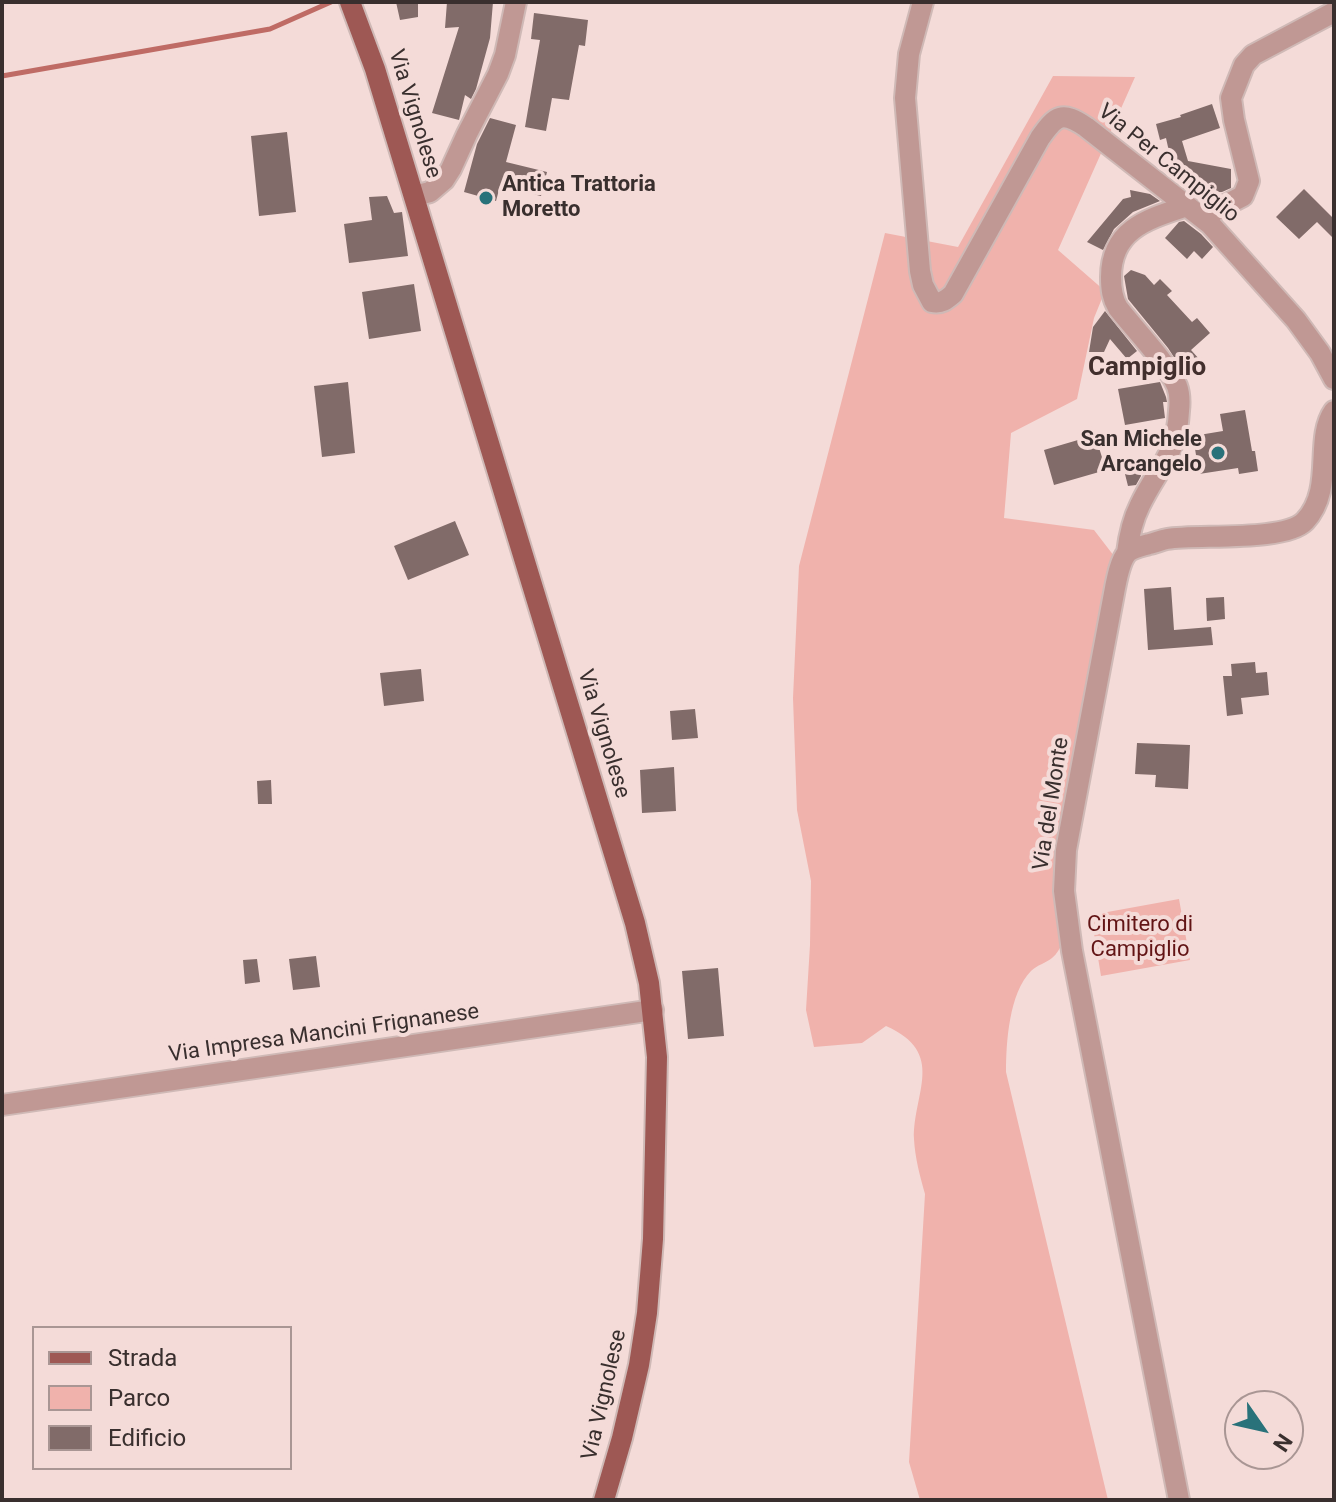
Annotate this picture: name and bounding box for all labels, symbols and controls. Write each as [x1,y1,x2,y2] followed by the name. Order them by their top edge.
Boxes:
[382,46,446,182] street label: Via Vignolese
[1092,99,1244,229] street label: Via Per Campiglio
[502,172,656,224] place label: Antica Trattoria Moretto
[477,189,495,207] marker: Antica Trattoria Moretto
[1088,352,1206,384] district label: Campiglio
[1080,427,1202,478] place label: San Michele Arcangelo
[1209,444,1227,462] marker: San Michele Arcangelo
[571,666,635,802] street label: Via Vignolese
[1028,736,1076,872] street label: Via del Monte
[1087,912,1193,964] park label: Cimitero di Campiglio
[167,999,481,1069] street label: Via Impresa Mancini Frignanese
[32,1326,292,1470] legend
[577,1327,633,1463] street label: Via Vignolese
[108,1344,177,1372] text: Strada
[108,1384,170,1412] text: Parco
[1224,1390,1304,1470] north arrow
[108,1424,186,1452] text: Edificio
[1268,1429,1297,1456] text: N

